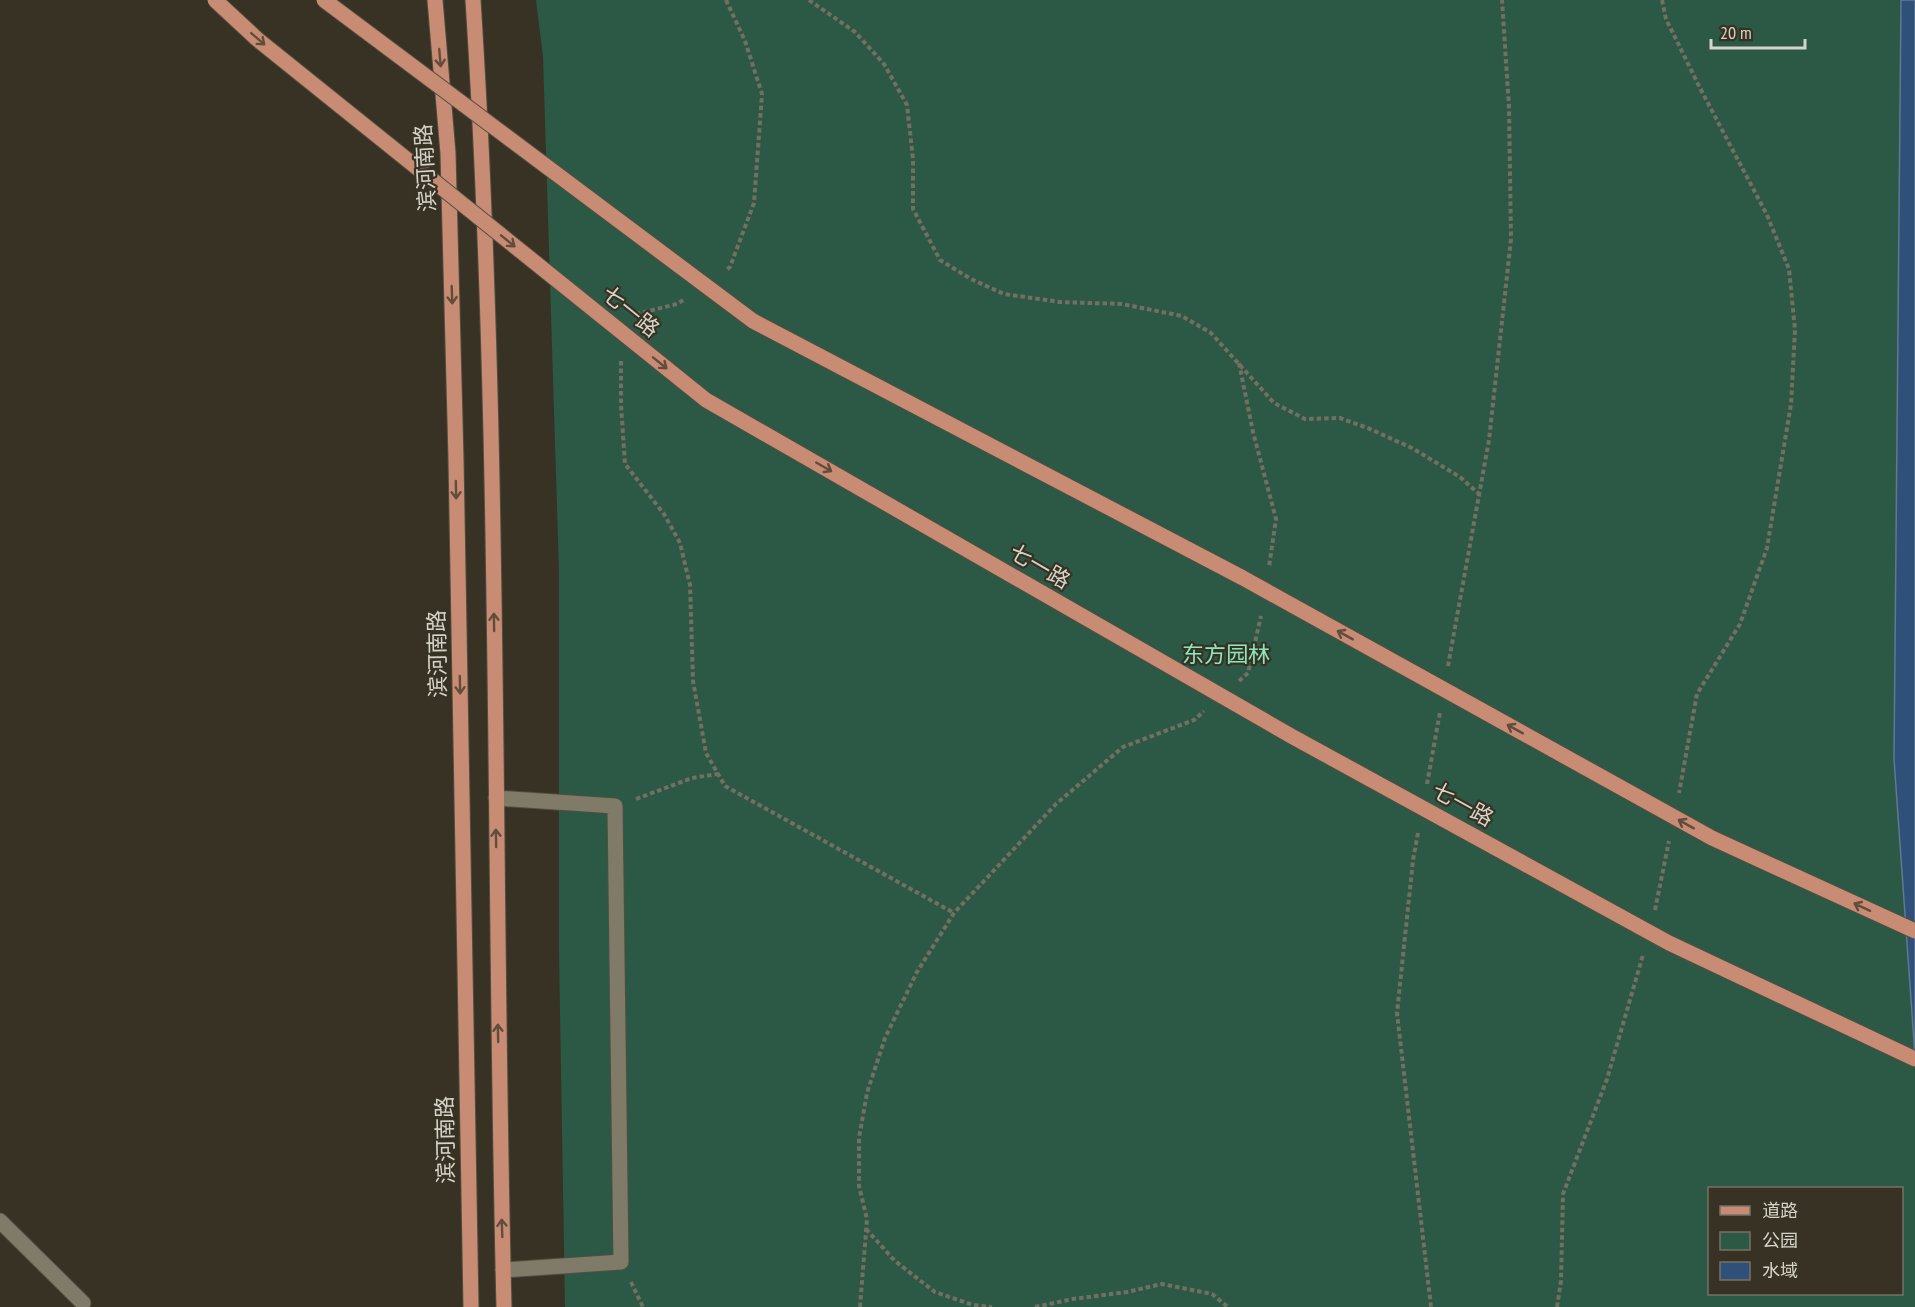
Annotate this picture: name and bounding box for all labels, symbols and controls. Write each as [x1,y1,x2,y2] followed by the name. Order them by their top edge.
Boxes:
[1711,12,1806,50] scale bar
[1720,21,1752,44] text: 20 m
[250,33,266,46] one-way arrow
[435,48,446,68] one-way arrow
[409,123,441,213] street label: 滨河南路
[500,234,516,247] one-way arrow
[597,279,665,343] street label: 七一路
[446,284,457,304] one-way arrow
[652,356,668,369] one-way arrow
[815,462,832,474] one-way arrow
[451,479,462,499] one-way arrow
[1004,537,1076,595] street label: 七一路
[422,610,452,698] street label: 滨河南路
[488,612,500,632] one-way arrow
[1336,628,1353,640] one-way arrow
[1182,640,1270,668] park label: 东方园林
[454,674,466,694] one-way arrow
[1507,723,1524,735] one-way arrow
[1427,776,1499,832] street label: 七一路
[1677,817,1694,829] one-way arrow
[490,828,502,848] one-way arrow
[1853,901,1871,912] one-way arrow
[492,1023,504,1043] one-way arrow
[430,1096,460,1184] street label: 滨河南路
[1708,1187,1903,1295] legend
[1762,1199,1798,1222] text: 道路
[496,1218,508,1238] one-way arrow
[1762,1229,1798,1252] text: 公园
[1762,1259,1798,1282] text: 水域

